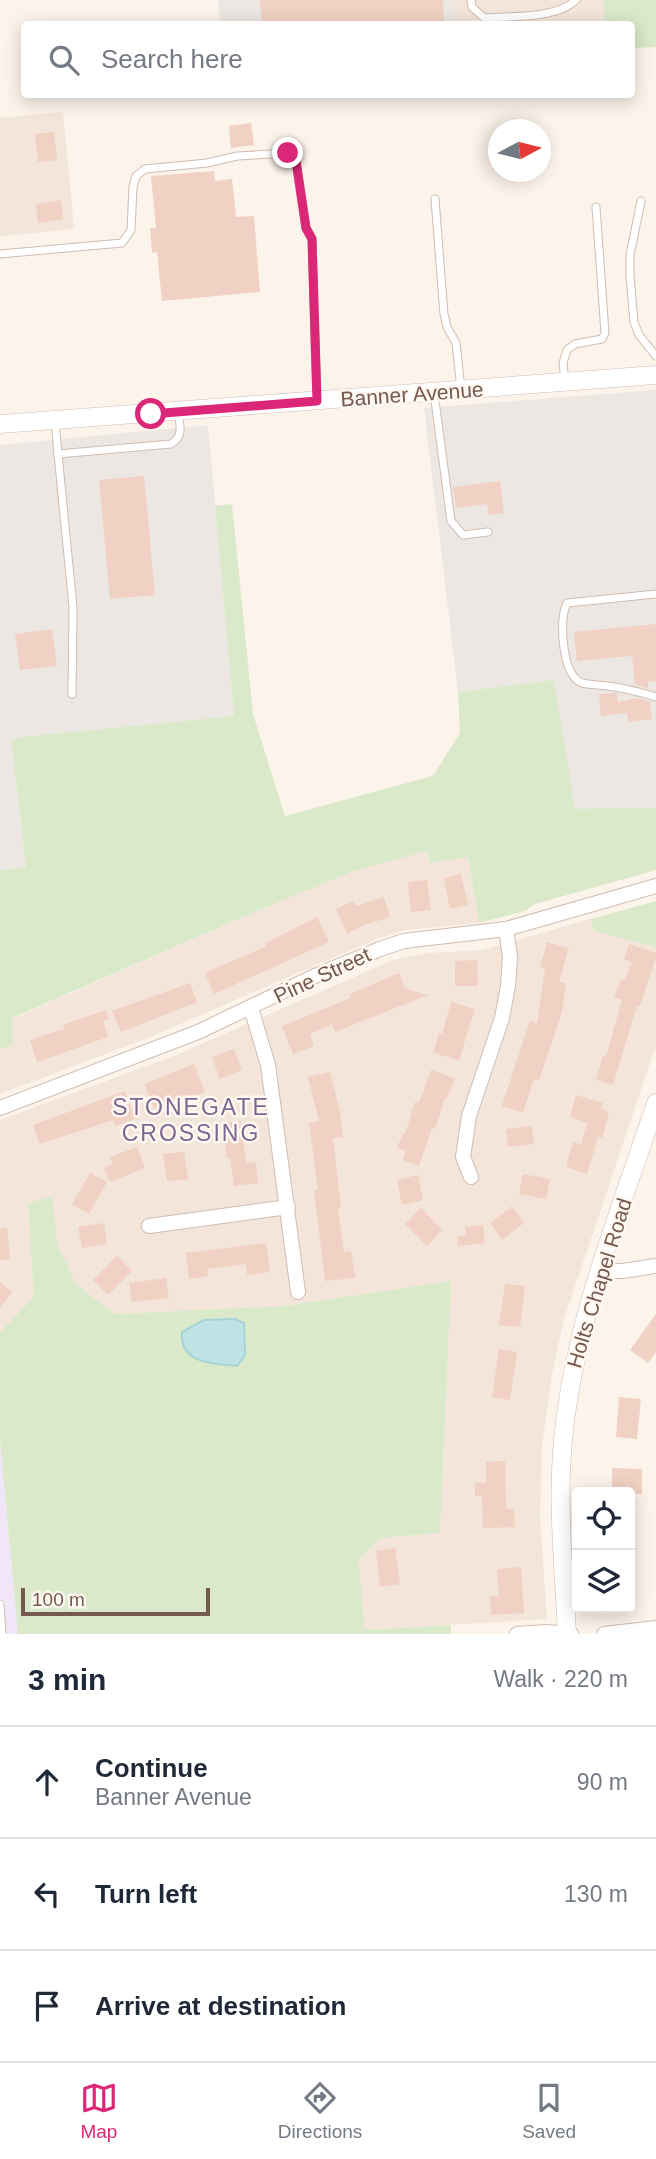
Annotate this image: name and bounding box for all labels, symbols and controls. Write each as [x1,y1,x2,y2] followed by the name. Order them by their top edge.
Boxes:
[21,21,635,98] search box
[45,41,83,79] icon: search
[101,44,243,74] text: Search here
[488,119,551,182] north arrow
[272,137,303,168] route end
[340,378,484,410] street label: Banner Avenue
[135,398,166,429] route start
[270,943,374,1007] street label: Pine Street
[112,1094,270,1146] district label: STONEGATE CROSSING
[562,1195,636,1371] street label: Holts Chapel Road
[572,1487,635,1613] map controls
[572,1487,635,1550] button: locate
[572,1550,635,1613] button: layers
[21,1585,210,1617] scale bar
[32,1589,85,1610] text: 100 m
[28,1663,106,1696] text: 3 min
[493,1666,628,1692] text: Walk · 220 m
[95,1753,208,1783] text: Continue
[28,1763,66,1801] icon: ahead
[577,1769,628,1795] text: 90 m
[95,1784,252,1810] text: Banner Avenue
[28,1875,66,1913] icon: left
[95,1879,197,1909] text: Turn left
[564,1881,628,1907] text: 130 m
[28,1987,66,2025] icon: arrive
[95,1991,346,2021] text: Arrive at destination
[80,2079,118,2143] tab: Map
[278,2079,362,2143] tab: Directions
[522,2079,576,2143] tab: Saved

